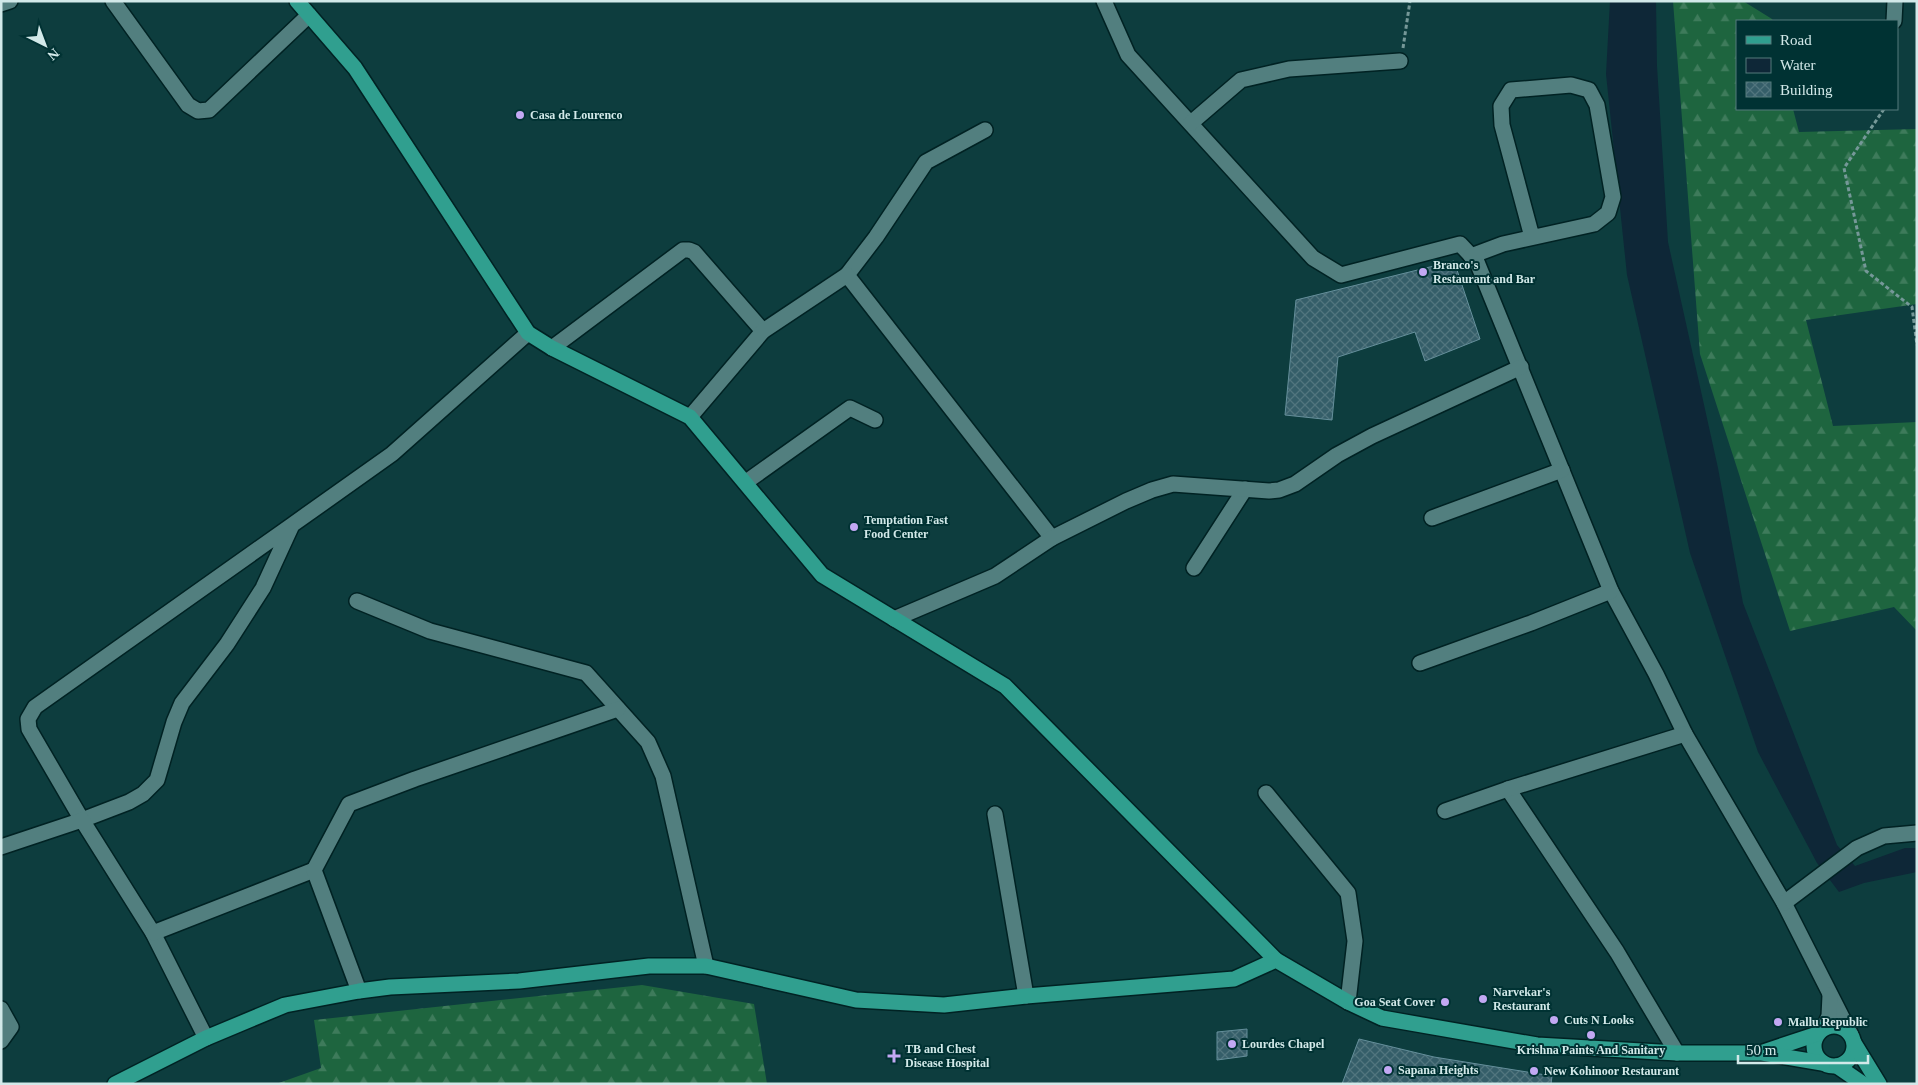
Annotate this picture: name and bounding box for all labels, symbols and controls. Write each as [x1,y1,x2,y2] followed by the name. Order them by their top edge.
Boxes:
[20,20,70,70] north arrow
[1736,20,1898,110] legend
[1780,32,1812,48] text: Road
[45,45,62,63] text: N
[1780,57,1815,73] text: Water
[1780,82,1833,98] text: Building
[530,108,622,122] place label: Casa de Lourenco
[514,109,526,121] marker: Casa de Lourenco
[1433,258,1536,286] place label: Branco's Restaurant and Bar
[1417,266,1429,278] marker: Branco's Restaurant and Bar
[864,513,948,541] place label: Temptation Fast Food Center
[848,521,860,533] marker: Temptation Fast Food Center
[1493,985,1551,1013] place label: Narvekar's Restaurant
[1477,993,1489,1005] marker: Narvekar's Restaurant
[1354,995,1436,1009] place label: Goa Seat Cover
[1439,996,1451,1008] marker: Goa Seat Cover
[1564,1013,1634,1027] place label: Cuts N Looks
[1548,1014,1560,1026] marker: Cuts N Looks
[1788,1015,1868,1029] place label: Mallu Republic
[1772,1016,1784,1028] marker: Mallu Republic
[1585,1029,1597,1041] marker: Krishna Paints And Sanitary
[1738,1032,1868,1064] scale bar
[1242,1037,1325,1051] place label: Lourdes Chapel
[1226,1038,1238,1050] marker: Lourdes Chapel
[905,1042,990,1070] place label: TB and Chest Disease Hospital
[1746,1042,1777,1058] text: 50 m
[1517,1043,1665,1057] place label: Krishna Paints And Sanitary
[887,1049,901,1063] marker: TB and Chest Disease Hospital
[1398,1063,1479,1077] place label: Sapana Heights
[1382,1064,1394,1076] marker: Sapana Heights
[1544,1064,1679,1078] place label: New Kohinoor Restaurant
[1528,1065,1540,1077] marker: New Kohinoor Restaurant

